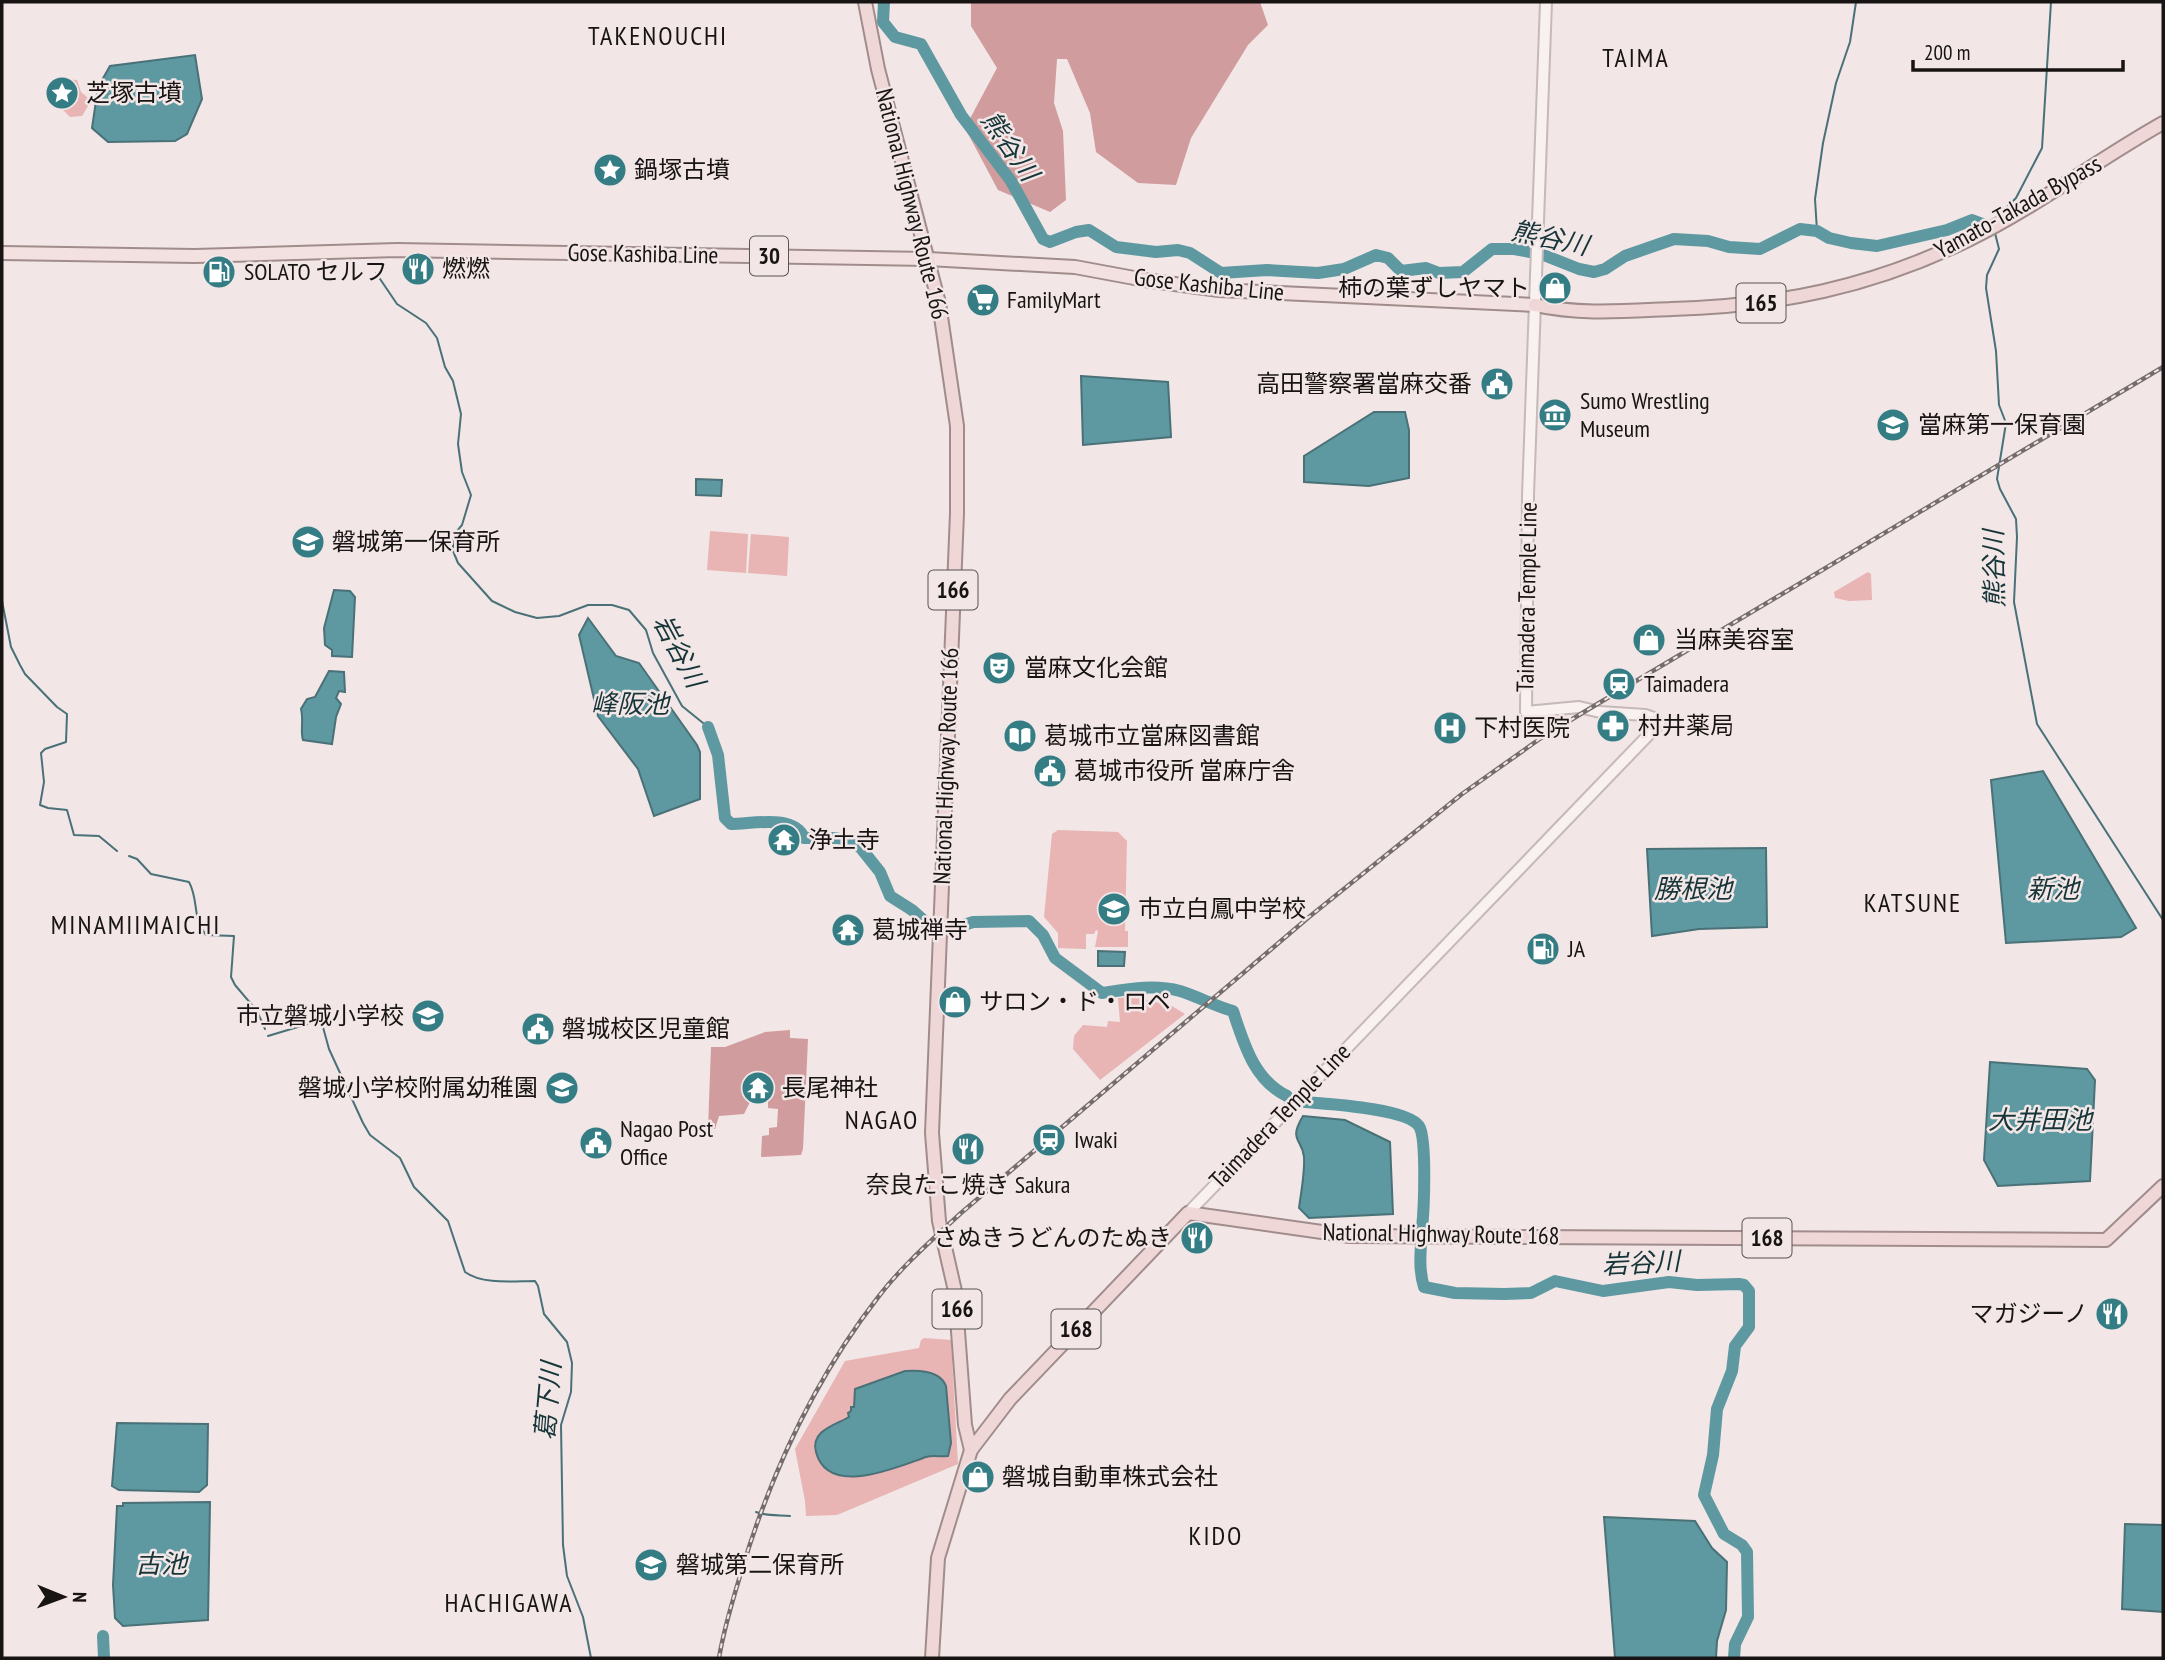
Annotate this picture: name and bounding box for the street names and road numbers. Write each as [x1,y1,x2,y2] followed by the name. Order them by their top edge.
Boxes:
[869,85,956,323] street label: National Highway Route 166
[1929,148,2107,265] street label: Yamato-Takada Bypass
[750,236,788,276] road number: 30
[567,237,719,270] street label: Gose Kashiba Line
[1132,261,1286,308] street label: Gose Kashiba Line
[1736,284,1786,322] road number: 165
[1509,502,1544,692] street label: Taimadera Temple Line
[928,570,978,610] road number: 166
[926,647,965,885] street label: National Highway Route 166
[1202,1037,1357,1195] street label: Taimadera Temple Line
[1322,1216,1560,1251] street label: National Highway Route 168
[1742,1218,1792,1258] road number: 168
[932,1290,982,1328] road number: 166
[1052,1310,1100,1348] road number: 168

